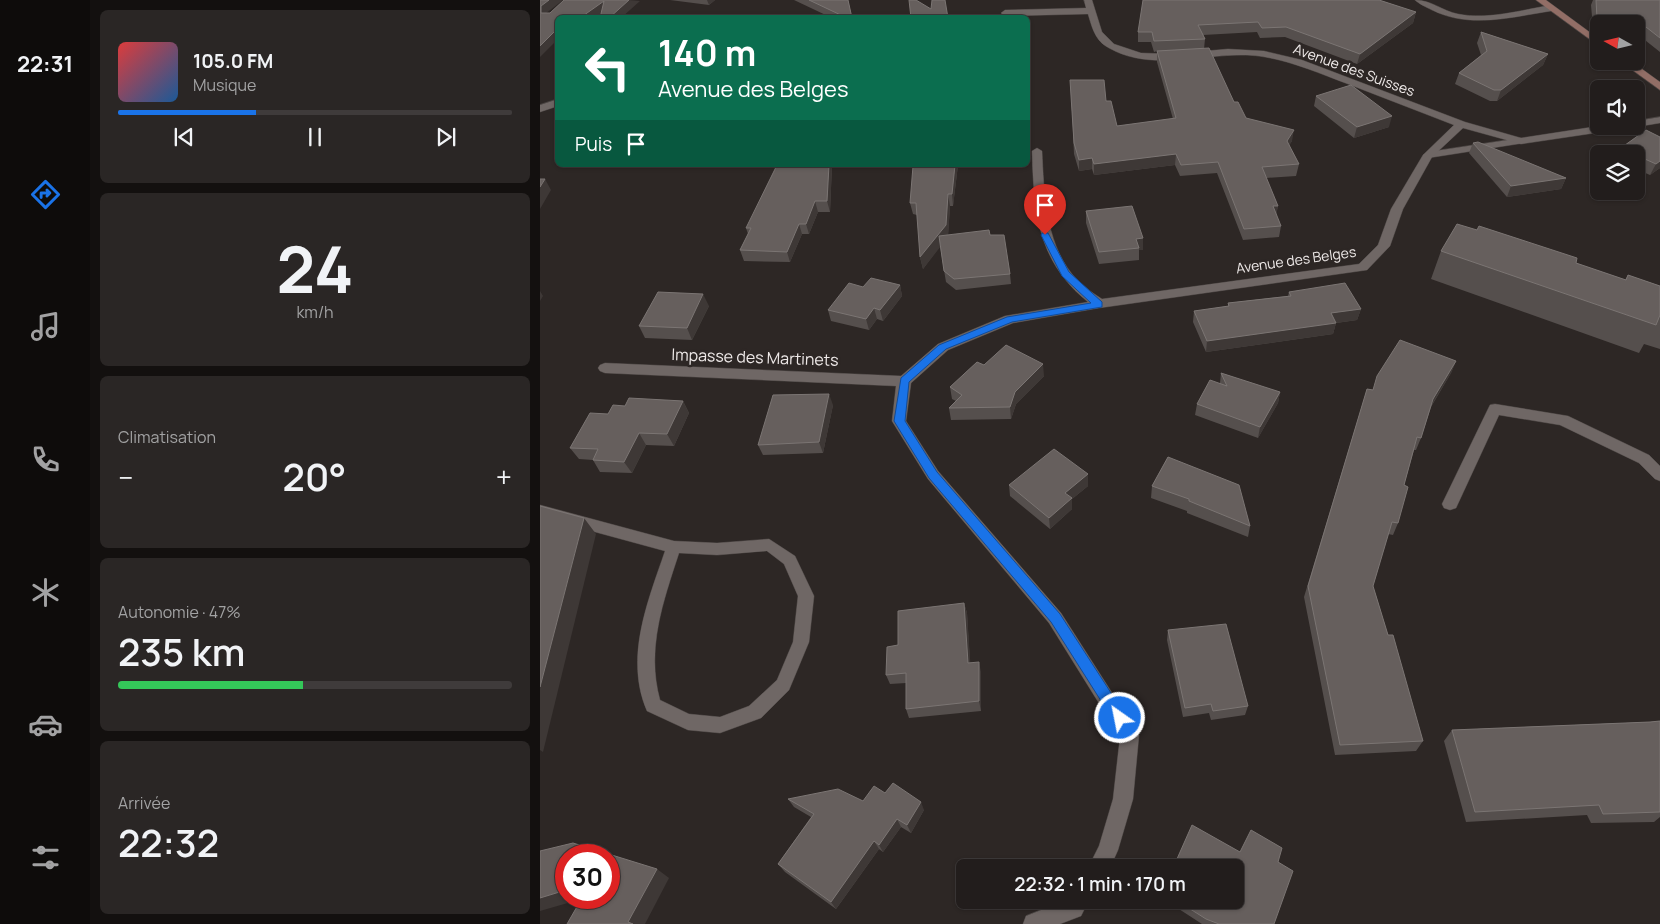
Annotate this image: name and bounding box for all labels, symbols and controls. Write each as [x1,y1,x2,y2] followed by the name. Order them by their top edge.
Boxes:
[1590,15,1645,70] north arrow
[1590,15,1645,200] map controls
[658,29,756,77] text: 140 m
[575,35,640,100] icon: left
[1291,39,1417,100] street label: Avenue des Suisses
[193,48,273,74] text: 105.0 FM
[17,49,73,79] text: 22:31
[193,74,256,96] text: Musique
[658,74,848,104] text: Avenue des Belges
[1590,80,1645,135] button: sound
[170,123,198,151] icon: previous
[301,123,329,151] icon: pause
[432,123,460,151] icon: next
[622,130,650,158] icon: arrive
[575,131,612,157] text: Puis
[1590,145,1645,200] button: layers
[28,177,63,212] icon: directions
[1024,184,1066,235] pin
[1031,191,1059,219] icon: arrive
[277,224,353,313] text: 24
[1235,242,1357,277] street label: Avenue des Belges
[296,301,334,323] text: km/h
[28,309,63,344] icon: music
[671,343,839,371] street label: Impasse des Martinets
[118,426,216,448] text: Climatisation
[28,442,63,477] icon: phone
[283,450,346,502] text: 20°
[118,458,133,496] text: −
[496,458,512,496] text: +
[28,575,63,610] icon: climate
[118,601,241,623] text: Autonomie · 47%
[118,625,245,677] text: 235 km
[1093,691,1145,743] position arrow
[28,707,63,742] icon: car
[118,792,170,814] text: Arrivée
[118,816,219,868] text: 22:32
[28,840,63,875] icon: filters
[555,844,620,909] speed limit sign: 30
[1014,871,1186,897] text: 22:32 · 1 min · 170 m

